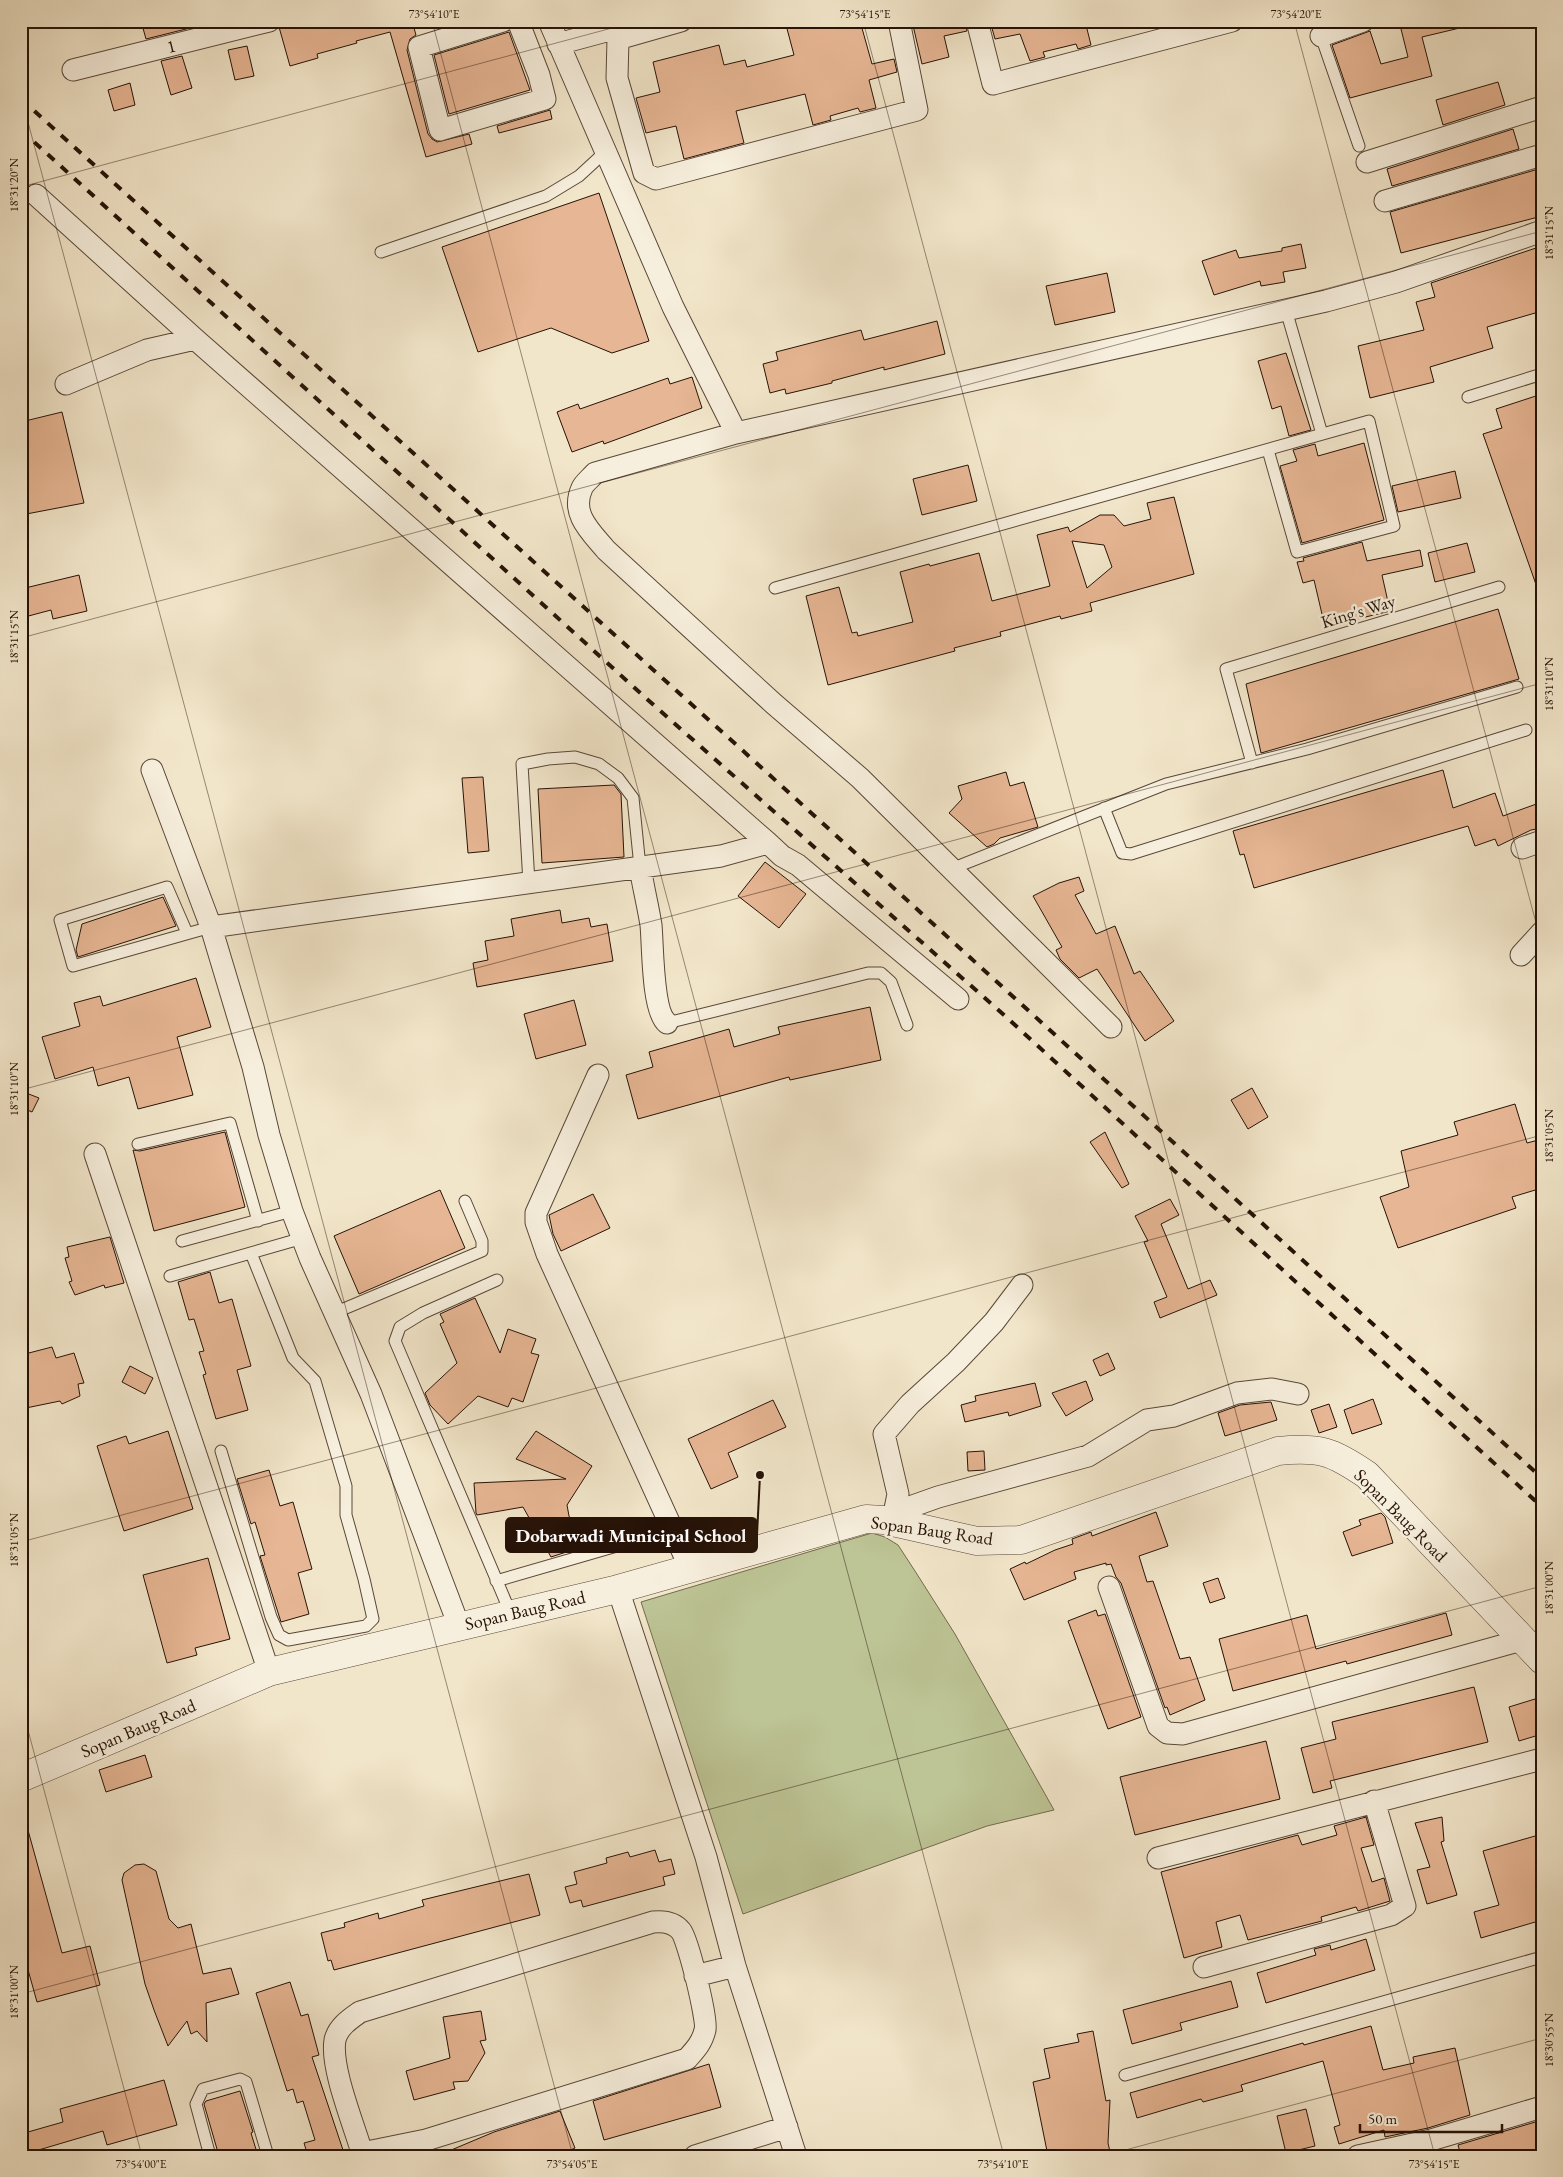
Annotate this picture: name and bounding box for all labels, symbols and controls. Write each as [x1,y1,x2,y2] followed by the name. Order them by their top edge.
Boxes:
[408,6,460,22] text: 73°54'10"E
[839,6,891,22] text: 73°54'15"E
[1270,6,1322,22] text: 73°54'20"E
[164,34,178,58] street label: 1
[6,158,22,212] text: 18°31'20"N
[1541,206,1557,260] text: 18°31'15"N
[1318,589,1398,633] street label: King's Way
[6,610,22,664] text: 18°31'15"N
[1541,657,1557,711] text: 18°31'10"N
[6,1062,22,1116] text: 18°31'10"N
[1541,1109,1557,1163] text: 18°31'05"N
[1349,1463,1453,1567] street label: Sopan Baug Road
[870,1510,995,1550] street label: Sopan Baug Road
[6,1513,22,1567] text: 18°31'05"N
[506,1518,757,1552] callout: Dobarwadi Municipal School
[516,1523,747,1548] text: Dobarwadi Municipal School
[1541,1561,1557,1615] text: 18°31'00"N
[463,1585,588,1635] street label: Sopan Baug Road
[77,1693,200,1763] street label: Sopan Baug Road
[6,1965,22,2019] text: 18°31'00"N
[1541,2013,1557,2067] text: 18°30'55"N
[1360,2102,1503,2134] scale bar
[1368,2109,1397,2128] text: 50 m
[115,2156,167,2172] text: 73°54'00"E
[546,2156,598,2172] text: 73°54'05"E
[977,2156,1029,2172] text: 73°54'10"E
[1408,2156,1460,2172] text: 73°54'15"E

